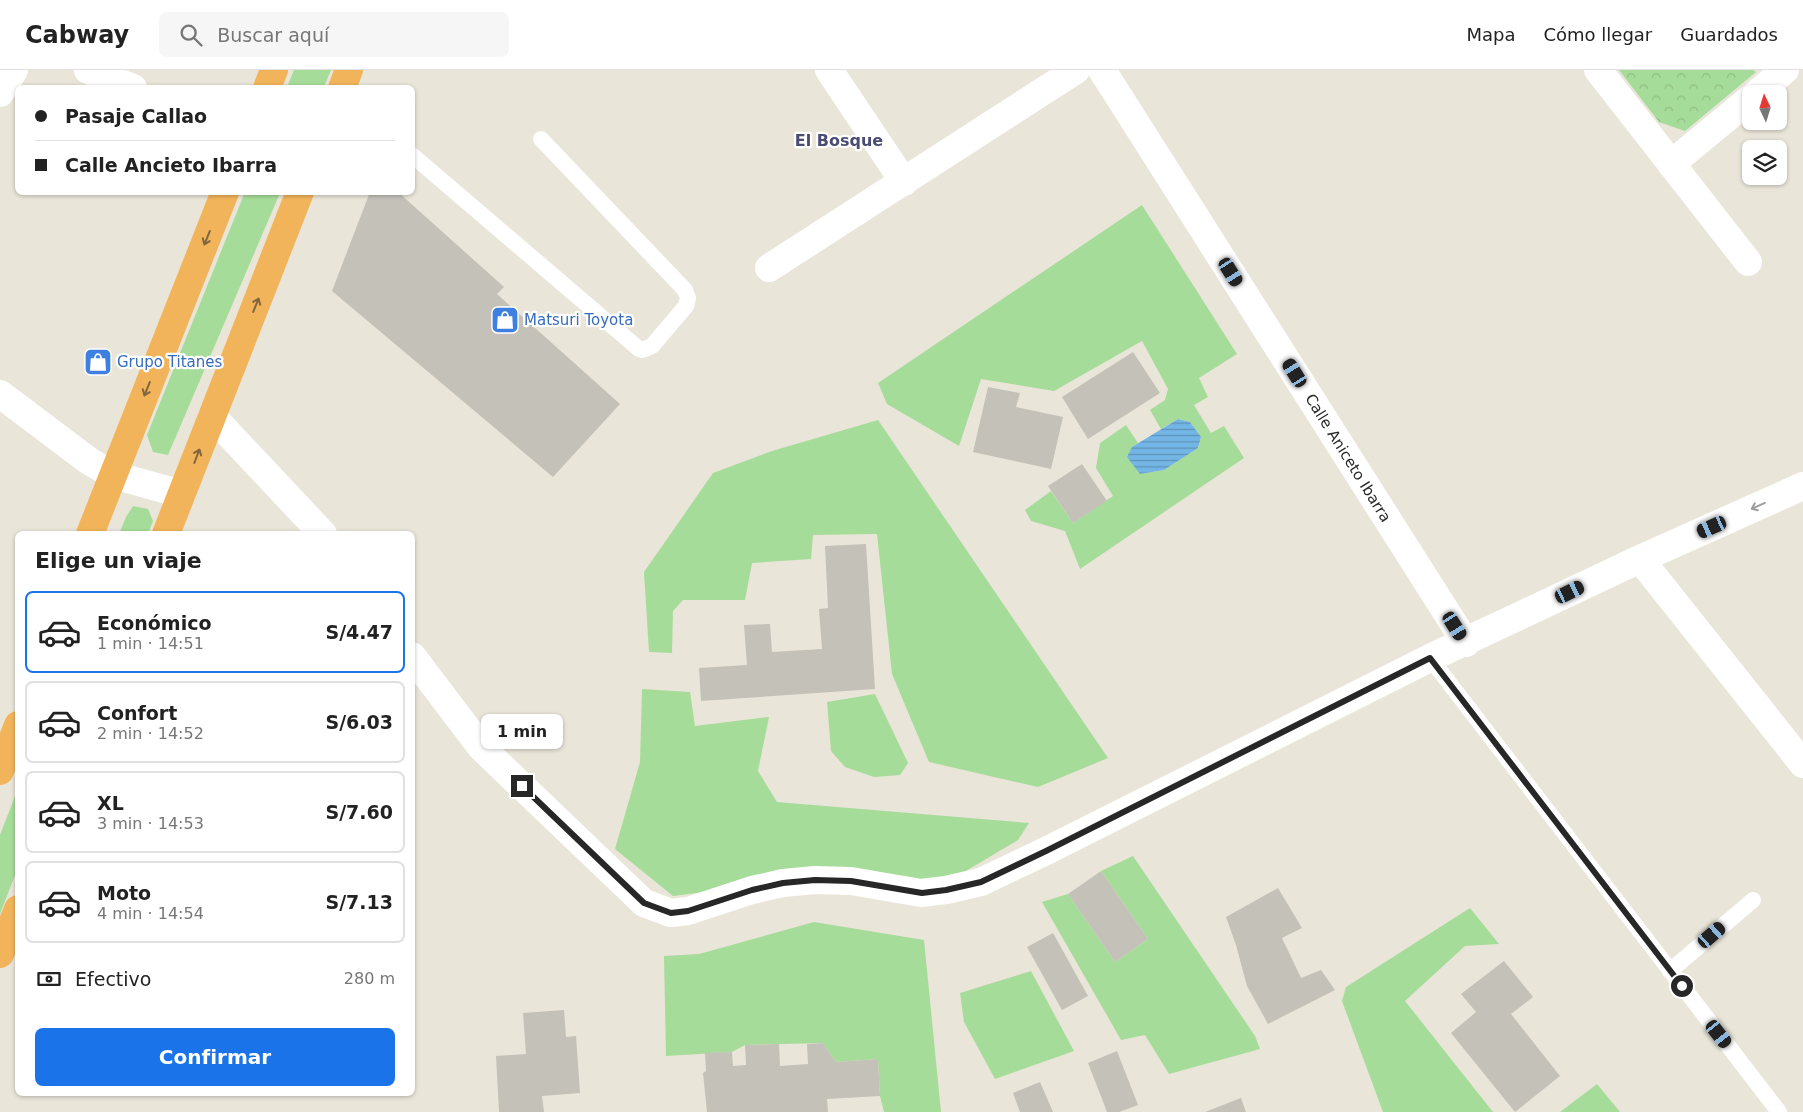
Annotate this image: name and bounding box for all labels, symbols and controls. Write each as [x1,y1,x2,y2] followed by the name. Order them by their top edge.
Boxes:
[159,12,509,57] search box
[25,21,129,49] text: Cabway
[177,21,205,49] icon: search
[217,24,329,46] text: Buscar aquí
[1466,24,1515,45] text: Mapa
[1543,24,1652,45] text: Cómo llegar
[1680,24,1778,45] text: Guardados
[1742,85,1788,130] north arrow
[1742,85,1787,185] map controls
[65,105,207,127] text: Pasaje Callao
[795,131,883,150] district label: El Bosque
[1742,140,1787,185] button: layers
[65,154,277,176] text: Calle Ancieto Ibarra
[202,230,211,245] one-way arrow
[1216,255,1245,289] car
[252,298,261,313] one-way arrow
[490,305,520,335] shop icon: Matsuri Toyota
[524,311,633,329] place label: Matsuri Toyota
[83,347,113,377] shop icon: Grupo Titanes
[117,353,222,371] place label: Grupo Titanes
[1280,356,1309,390] car
[142,381,151,396] one-way arrow
[1301,391,1395,525] street label: Calle Aniceto Ibarra
[192,449,202,464] one-way arrow
[1751,502,1766,512] one-way arrow
[1695,514,1728,540] car
[35,548,202,573] text: Elige un viaje
[1553,579,1586,605] car
[1440,609,1469,643] car
[37,610,82,655] icon: car
[97,612,212,634] text: Económico
[325,621,393,643] text: S/4.47
[97,634,204,653] text: 1 min · 14:51
[37,700,82,745] icon: car
[97,702,177,724] text: Confort
[325,711,393,733] text: S/6.03
[481,714,563,748] callout: 1 min
[497,722,547,741] text: 1 min
[97,724,204,743] text: 2 min · 14:52
[511,775,533,797] route end
[37,790,82,835] icon: car
[97,792,124,814] text: XL
[325,801,393,823] text: S/7.60
[97,814,204,833] text: 3 min · 14:53
[37,880,82,925] icon: car
[97,882,151,904] text: Moto
[325,891,393,913] text: S/7.13
[97,904,204,923] text: 4 min · 14:54
[1695,919,1728,951] car
[35,965,63,993] icon: cash
[75,968,151,990] text: Efectivo
[344,969,395,988] text: 280 m
[1671,975,1693,997] route start
[1703,1018,1734,1050] car
[35,1028,395,1086] button: Confirmar

